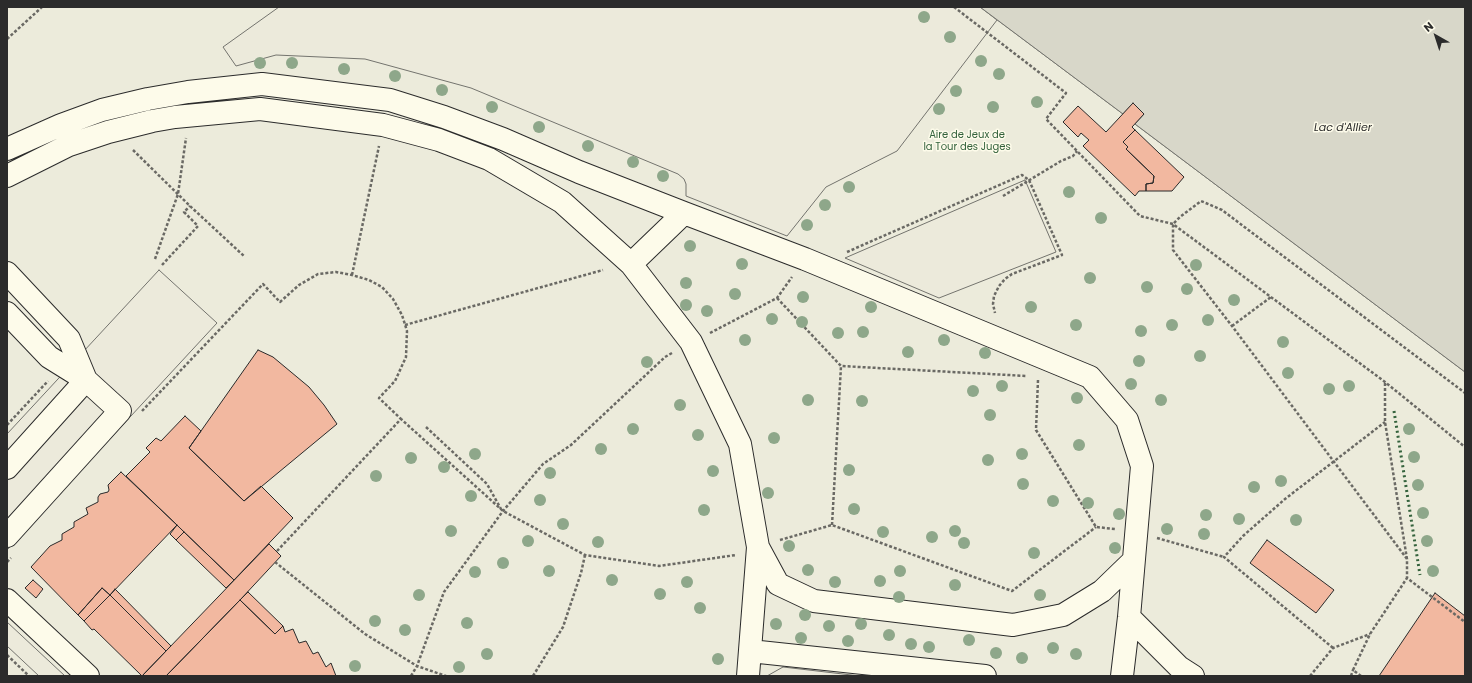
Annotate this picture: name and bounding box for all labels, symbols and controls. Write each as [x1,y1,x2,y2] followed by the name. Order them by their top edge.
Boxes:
[1416,16,1456,56] north arrow
[1420,18,1437,35] text: N
[1314,121,1372,135] water label: Lac d'Allier
[923,129,1011,152] park label: Aire de Jeux de la Tour des Juges

